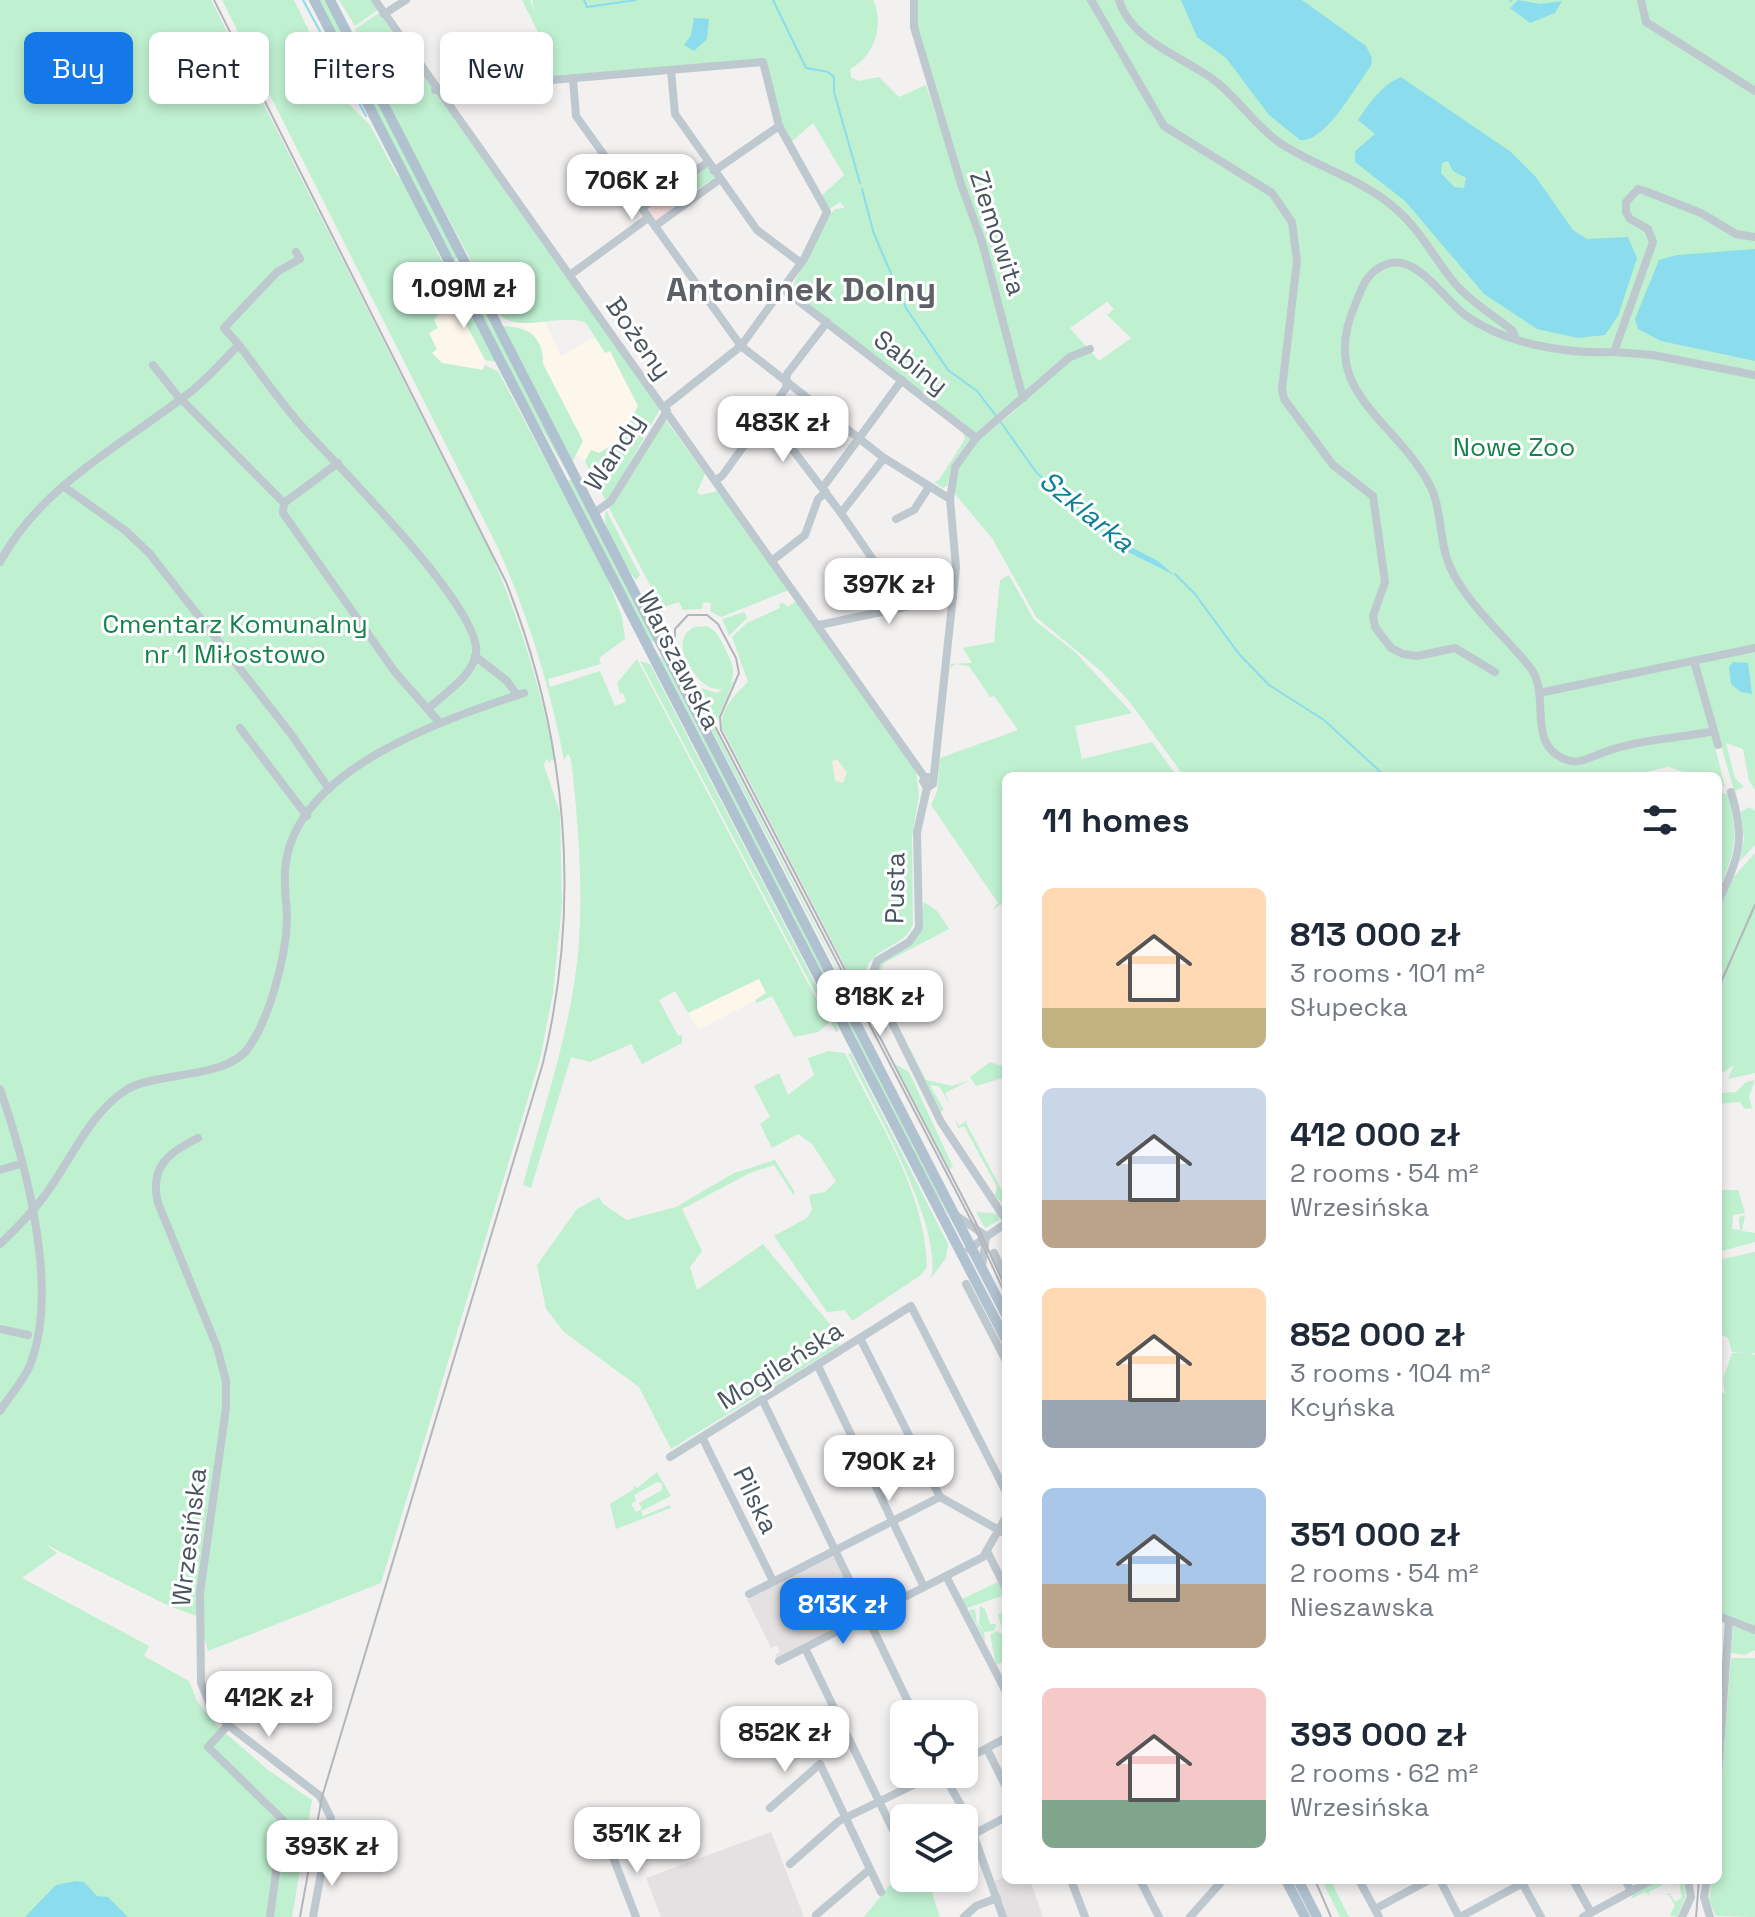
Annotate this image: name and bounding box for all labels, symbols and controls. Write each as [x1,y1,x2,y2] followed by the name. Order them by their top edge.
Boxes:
[24,32,133,104] chip: Buy
[149,32,269,104] chip: Rent
[285,32,424,104] chip: Filters
[440,32,553,104] chip: New
[558,154,706,222] pin: 706K zł
[585,163,679,197] text: 706K zł
[962,166,1034,300] street label: Ziemowita
[381,262,547,330] pin: 1.09M zł
[666,268,936,311] district label: Antoninek Dolny
[411,271,517,305] text: 1.09M zł
[598,290,680,386] street label: Bożeny
[867,322,955,402] street label: Sabiny
[709,396,857,464] pin: 483K zł
[736,405,830,439] text: 483K zł
[576,407,652,497] street label: Wandy
[1453,430,1575,464] park label: Nowe Zoo
[1032,462,1142,561] water label: Szklarka
[815,558,963,626] pin: 397K zł
[843,567,935,601] text: 397K zł
[629,585,729,735] street label: Warszawska
[102,607,368,671] park label: Cmentarz Komunalny nr 1 Miłostowo
[1638,798,1682,842] icon: filters
[1042,799,1190,842] text: 11 homes
[877,852,913,924] street label: Pusta
[1290,913,1461,956] text: 813 000 zł
[1106,920,1202,1016] icon: home
[1290,956,1485,990] text: 3 rooms · 101 m²
[806,970,954,1038] pin: 818K zł
[835,979,925,1013] text: 818K zł
[1290,990,1408,1024] text: Słupecka
[1290,1113,1461,1156] text: 412 000 zł
[1106,1120,1202,1216] icon: home
[1290,1156,1479,1190] text: 2 rooms · 54 m²
[1290,1190,1429,1224] text: Wrzesińska
[711,1313,849,1417] street label: Mogileńska
[1290,1313,1466,1356] text: 852 000 zł
[1106,1320,1202,1416] icon: home
[1290,1356,1491,1390] text: 3 rooms · 104 m²
[1290,1390,1395,1424] text: Kcyńska
[815,1435,963,1503] pin: 790K zł
[842,1444,936,1478] text: 790K zł
[725,1461,787,1539] street label: Pilska
[164,1466,214,1608] street label: Wrzesińska
[1290,1513,1461,1556] text: 351 000 zł
[1106,1520,1202,1616] icon: home
[1290,1556,1479,1590] text: 2 rooms · 54 m²
[769,1578,917,1646] pin: 813K zł
[798,1587,888,1621] text: 813K zł
[1290,1590,1434,1624] text: Nieszawska
[195,1671,343,1739] pin: 412K zł
[224,1680,314,1714] text: 412K zł
[890,1700,978,1892] map controls
[890,1700,978,1788] button: locate
[711,1706,859,1774] pin: 852K zł
[1290,1713,1467,1756] text: 393 000 zł
[738,1715,832,1749] text: 852K zł
[1106,1720,1202,1816] icon: home
[1290,1756,1478,1790] text: 2 rooms · 62 m²
[1290,1790,1429,1824] text: Wrzesińska
[890,1804,978,1892] button: layers
[563,1807,711,1875] pin: 351K zł
[592,1816,682,1850] text: 351K zł
[258,1820,406,1888] pin: 393K zł
[285,1829,379,1863] text: 393K zł

